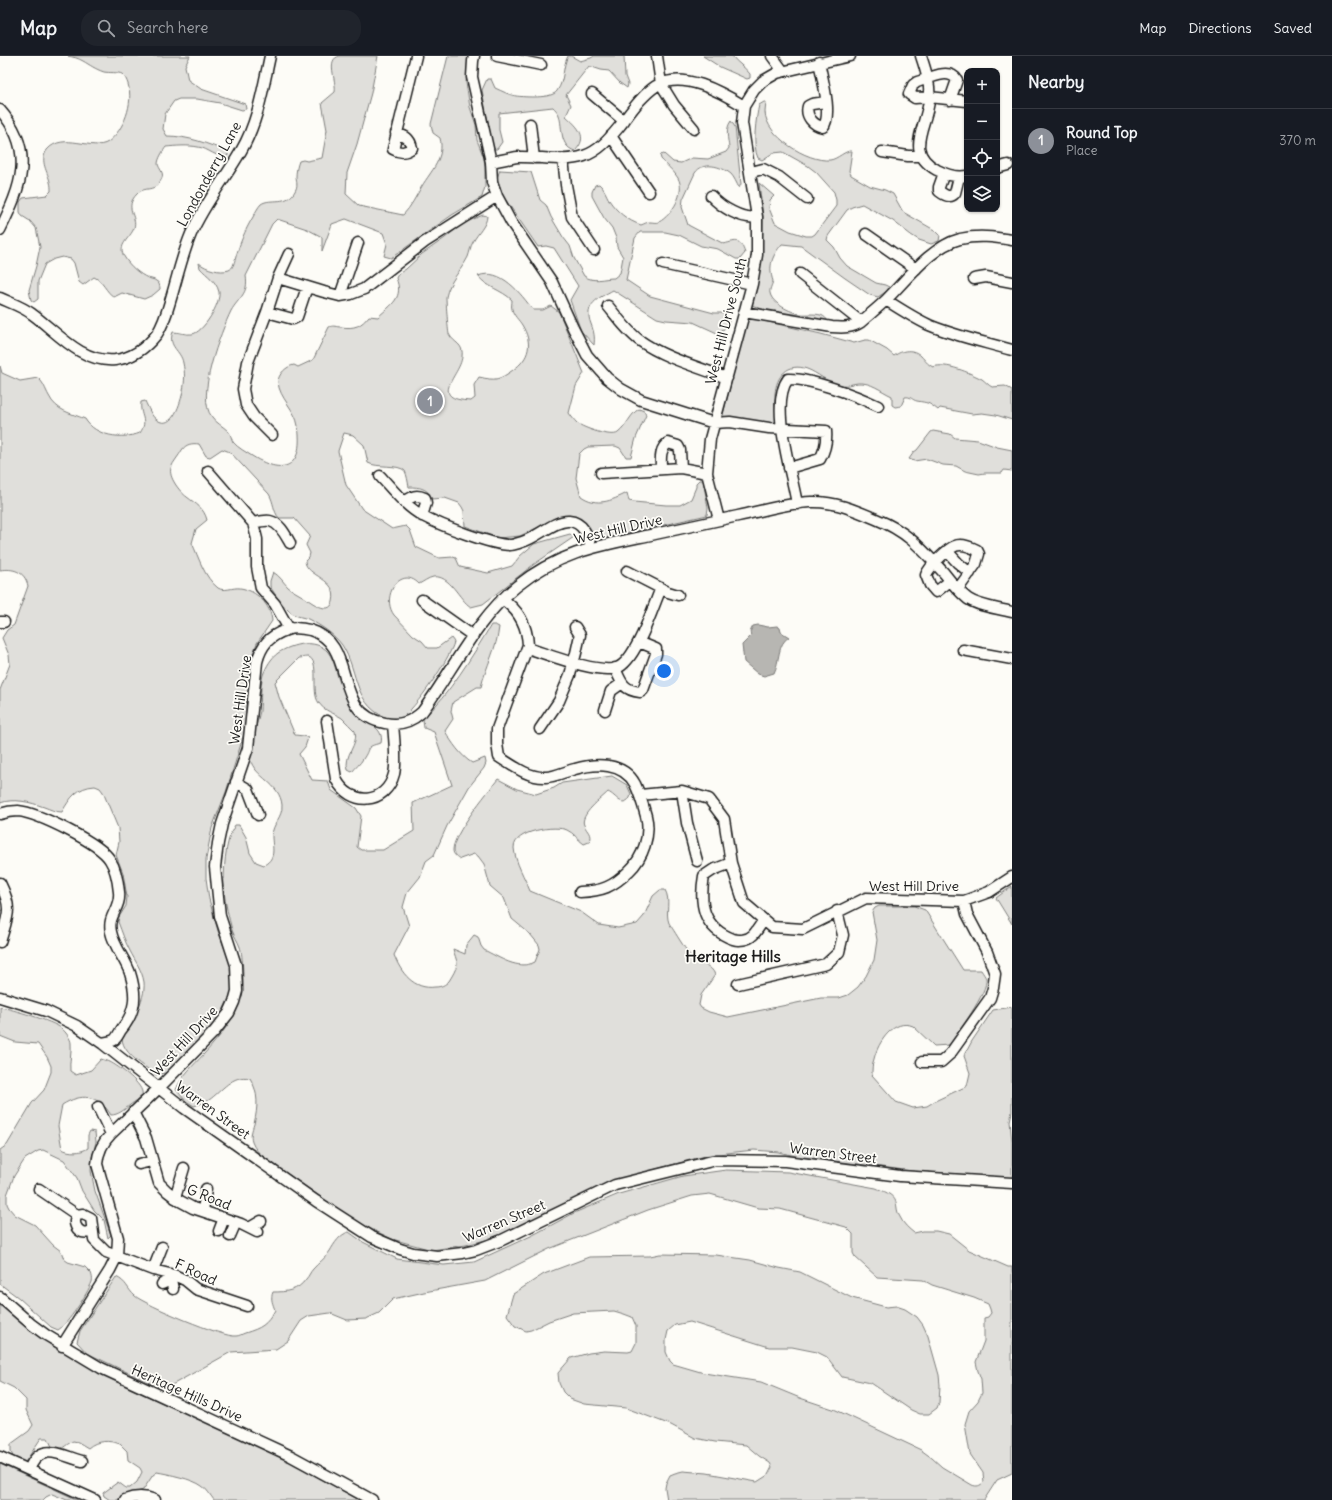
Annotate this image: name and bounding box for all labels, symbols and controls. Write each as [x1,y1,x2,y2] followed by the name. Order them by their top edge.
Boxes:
[81,10,361,46] search box
[20,16,57,40] text: Map
[95,17,117,39] icon: search
[127,18,208,37] text: Search here
[1139,19,1166,37] text: Map
[1188,19,1252,37] text: Directions
[1274,19,1312,37] text: Saved
[964,68,1000,212] map controls
[964,68,1000,104] button: +
[1028,71,1084,93] text: Nearby
[964,104,1000,140] button: −
[173,118,245,230] street label: Londonderry Lane
[1066,123,1138,142] text: Round Top
[1038,132,1044,149] text: 1
[1279,132,1316,149] text: 370 m
[964,140,1000,176] button: locate
[1066,142,1097,159] text: Place
[964,176,1000,212] button: layers
[702,256,750,386] street label: West Hill Drive South
[417,386,443,416] pin: 1
[572,510,664,548] street label: West Hill Drive
[225,654,255,746] street label: West Hill Drive
[654,661,674,681] your location
[869,877,959,895] street label: West Hill Drive
[685,946,781,967] district label: Heritage Hills
[147,1002,221,1080] street label: West Hill Drive
[172,1077,254,1143] street label: Warren Street
[788,1139,878,1167] street label: Warren Street
[184,1180,234,1214] street label: G Road
[460,1195,548,1246] street label: Warren Street
[172,1255,220,1289] street label: F Road
[129,1360,245,1426] street label: Heritage Hills Drive

